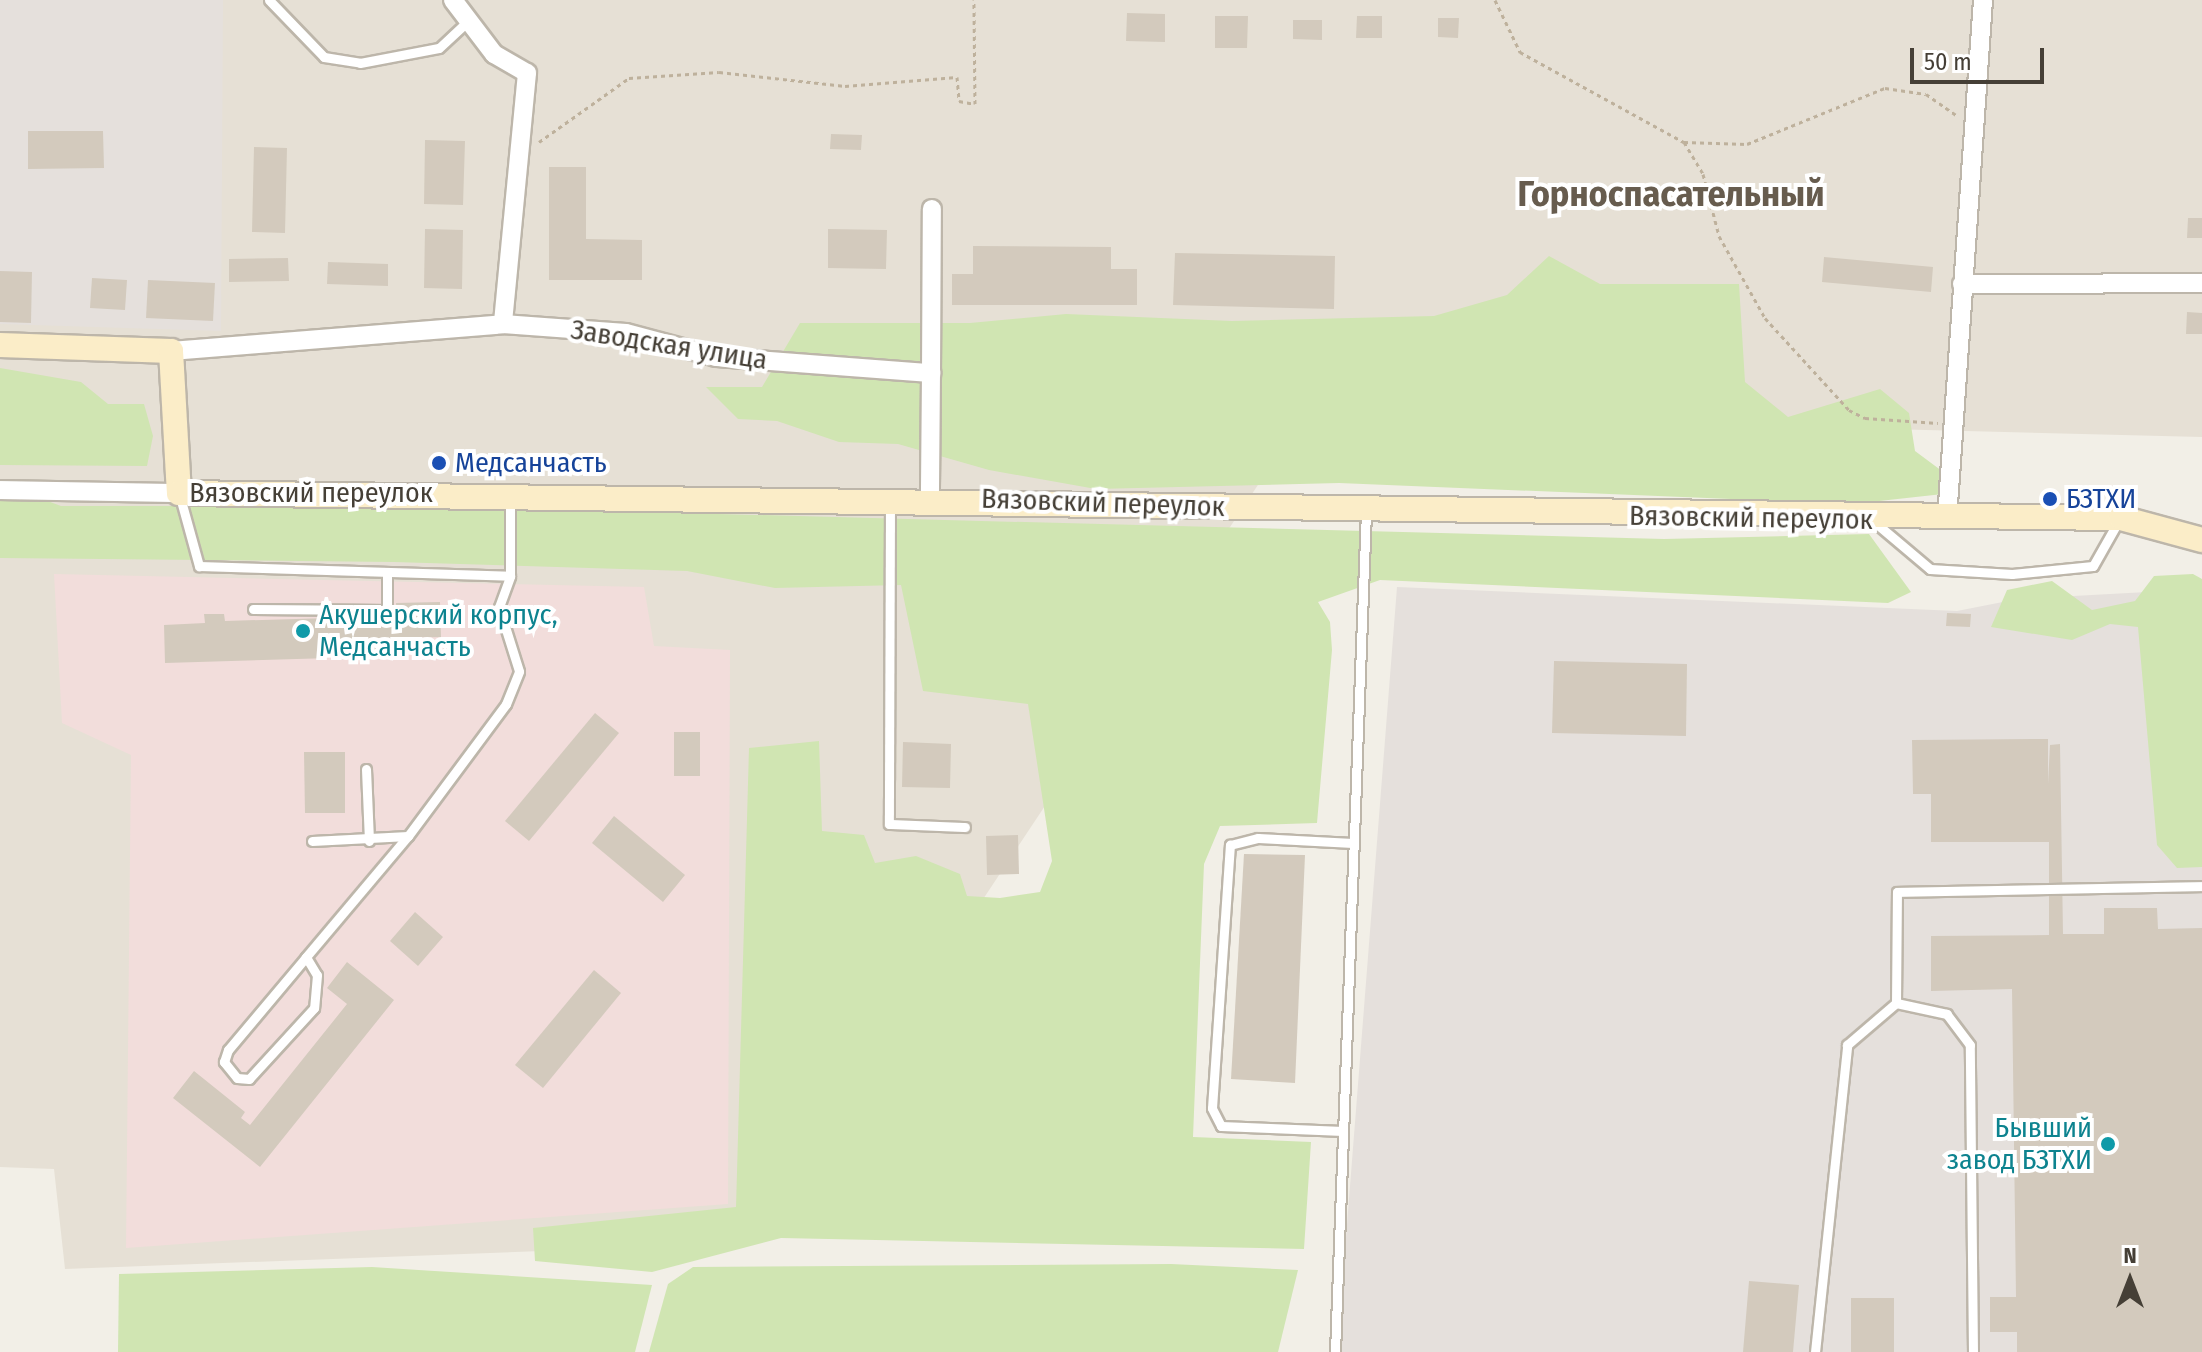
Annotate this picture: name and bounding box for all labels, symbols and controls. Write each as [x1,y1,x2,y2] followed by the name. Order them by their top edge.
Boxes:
[1914,32,2048,82] scale bar
[1924,48,1972,76] text: 50 m
[1518,173,1824,217] district label: Горноспасательный
[568,313,770,377] street label: Заводская улица
[455,446,607,480] place label: Медсанчасть
[430,454,448,472] marker: Медсанчасть
[189,476,433,510] street label: Вязовский переулок
[981,482,1225,524] street label: Вязовский переулок
[2066,482,2136,516] place label: БЗТХИ
[2041,490,2059,508] marker: БЗТХИ
[1629,499,1873,537] street label: Вязовский переулок
[319,598,558,664] place label: Акушерский корпус, Медсанчасть
[294,622,312,640] marker: Акушерский корпус, Медсанчасть
[1947,1111,2092,1177] place label: Бывший завод БЗТХИ
[2099,1135,2117,1153] marker: Бывший завод БЗТХИ
[2090,1240,2170,1320] north arrow
[2123,1242,2137,1269] text: N

